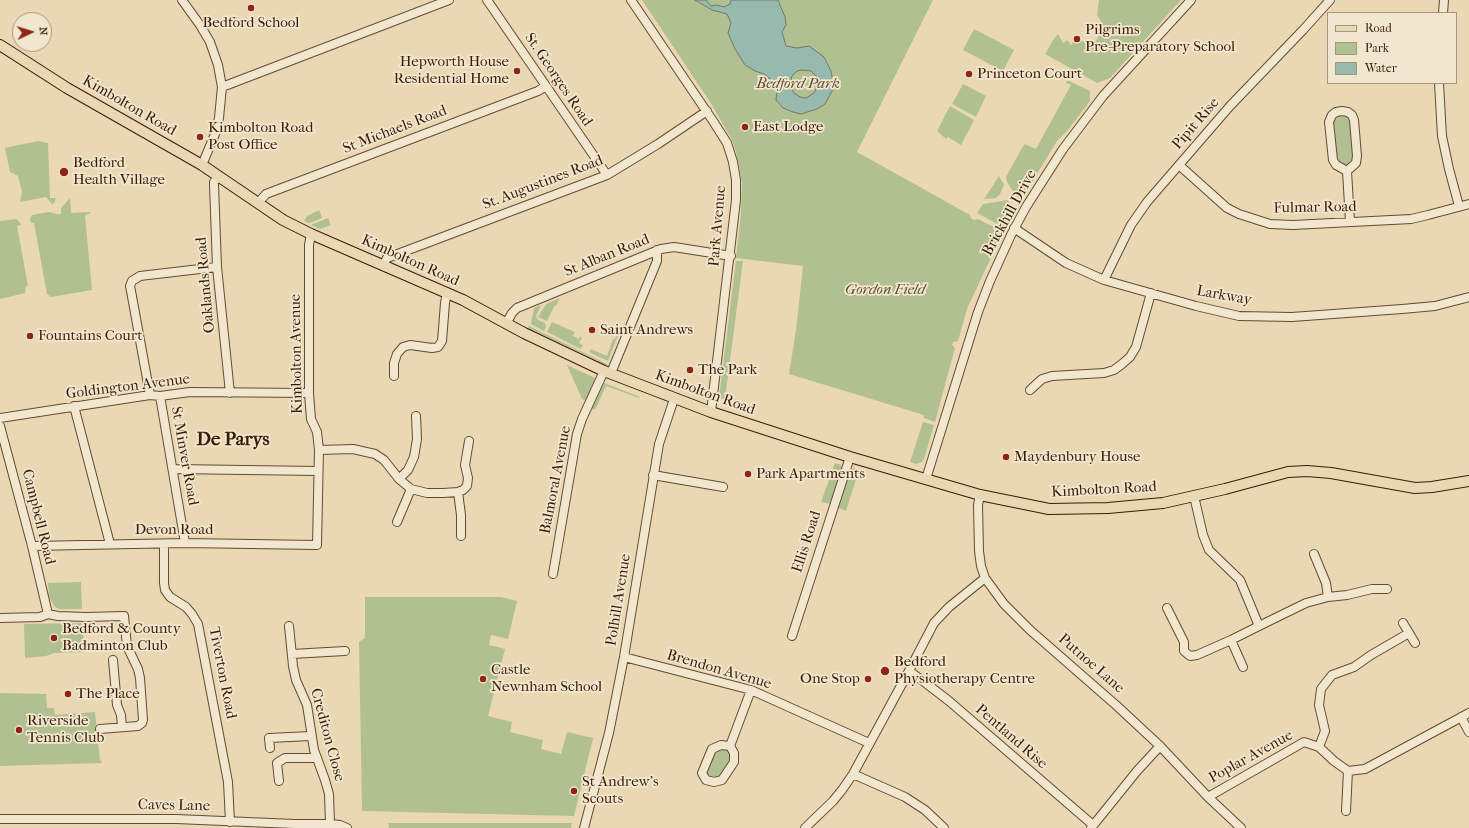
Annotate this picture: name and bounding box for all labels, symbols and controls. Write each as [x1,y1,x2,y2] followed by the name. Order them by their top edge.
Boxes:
[246,3,256,13] marker: Bedford School
[12,12,52,52] north arrow
[1327,12,1457,84] legend
[202,14,300,32] place label: Bedford School
[1085,21,1235,56] place label: Pilgrims Pre-Preparatory School
[1365,21,1392,35] text: Road
[37,27,50,36] text: N
[520,30,596,130] street label: St. Georges Road
[1072,34,1082,44] marker: Pilgrims Pre-Preparatory School
[1365,41,1389,55] text: Park
[394,53,509,88] place label: Hepworth House Residential Home
[1365,61,1397,75] text: Water
[977,65,1082,83] place label: Princeton Court
[512,66,522,76] marker: Hepworth House Residential Home
[964,69,974,79] marker: Princeton Court
[79,72,179,140] street label: Kimbolton Road
[756,75,840,93] park label: Bedford Park
[1169,94,1223,154] street label: Pipit Rise
[340,102,450,158] street label: St Michaels Road
[753,118,824,136] place label: East Lodge
[208,119,313,154] place label: Kimbolton Road Post Office
[740,122,750,132] marker: East Lodge
[195,132,205,142] marker: Kimbolton Road Post Office
[480,152,606,214] street label: St. Augustines Road
[73,154,165,189] place label: Bedford Health Village
[58,166,70,178] marker: Bedford Health Village
[979,167,1041,259] street label: Brickhill Drive
[705,185,731,267] street label: Park Avenue
[1273,198,1357,218] street label: Fulmar Road
[358,231,462,291] street label: Kimbolton Road
[562,231,652,281] street label: St Alban Road
[193,236,219,334] street label: Oaklands Road
[845,281,925,299] park label: Gordon Field
[1195,282,1253,310] street label: Larkway
[287,294,307,414] street label: Kimbolton Avenue
[600,321,693,339] place label: Saint Andrews
[587,325,597,335] marker: Saint Andrews
[38,327,143,345] place label: Fountains Court
[25,331,35,341] marker: Fountains Court
[698,361,757,379] place label: The Park
[685,365,695,375] marker: The Park
[652,367,758,419] street label: Kimbolton Road
[65,370,191,404] street label: Goldington Avenue
[166,405,202,507] street label: St Minver Road
[537,424,575,536] street label: Balmoral Avenue
[196,429,270,451] district label: De Parys
[1014,448,1141,466] place label: Maydenbury House
[1001,452,1011,462] marker: Maydenbury House
[756,465,865,483] place label: Park Apartments
[17,467,59,567] street label: Campbell Road
[743,469,753,479] marker: Park Apartments
[1051,478,1157,502] street label: Kimbolton Road
[789,509,825,575] street label: Ellis Road
[135,521,213,539] street label: Devon Road
[603,553,635,647] street label: Polhill Avenue
[62,620,181,655] place label: Bedford & County Badminton Club
[204,625,240,721] street label: Tiverton Road
[1054,630,1128,698] street label: Putnoe Lane
[49,633,59,643] marker: Bedford & County Badminton Club
[665,646,773,694] street label: Brendon Avenue
[894,653,1035,688] place label: Bedford Physiotherapy Centre
[491,661,602,696] place label: Castle Newnham School
[879,665,891,677] marker: Bedford Physiotherapy Centre
[800,670,860,688] place label: One Stop
[478,674,488,684] marker: Castle Newnham School
[863,674,873,684] marker: One Stop
[76,685,140,703] place label: The Place
[306,686,348,784] street label: Crediton Close
[63,689,73,699] marker: The Place
[971,701,1051,773] street label: Pentland Rise
[27,712,104,747] place label: Riverside Tennis Club
[14,725,24,735] marker: Riverside Tennis Club
[1206,726,1296,788] street label: Poplar Avenue
[582,773,658,808] place label: St Andrew's Scouts
[569,786,579,796] marker: St Andrew's Scouts
[138,796,210,816] street label: Caves Lane

